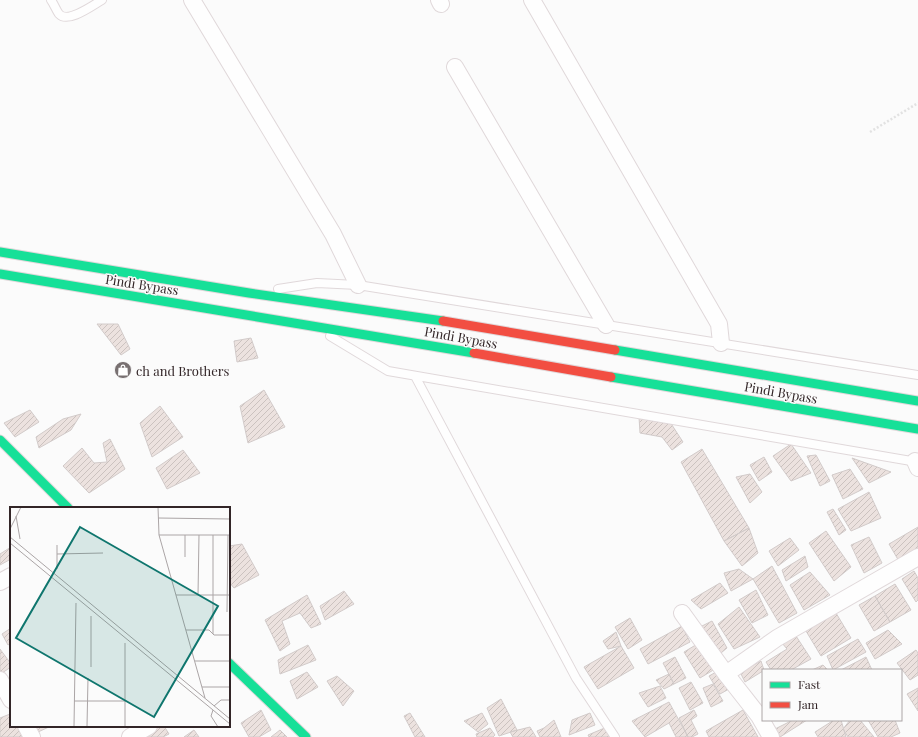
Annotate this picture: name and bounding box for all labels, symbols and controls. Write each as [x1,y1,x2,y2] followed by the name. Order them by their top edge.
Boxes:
[104,270,180,298] street label: Pindi Bypass
[423,322,499,352] street label: Pindi Bypass
[113,360,133,380] shop icon: ch and Brothers
[136,362,230,379] place label: ch and Brothers
[743,377,819,407] street label: Pindi Bypass
[10,507,230,727] inset map
[762,669,902,721] legend
[798,676,821,692] text: Fast
[797,696,819,712] text: Jam

